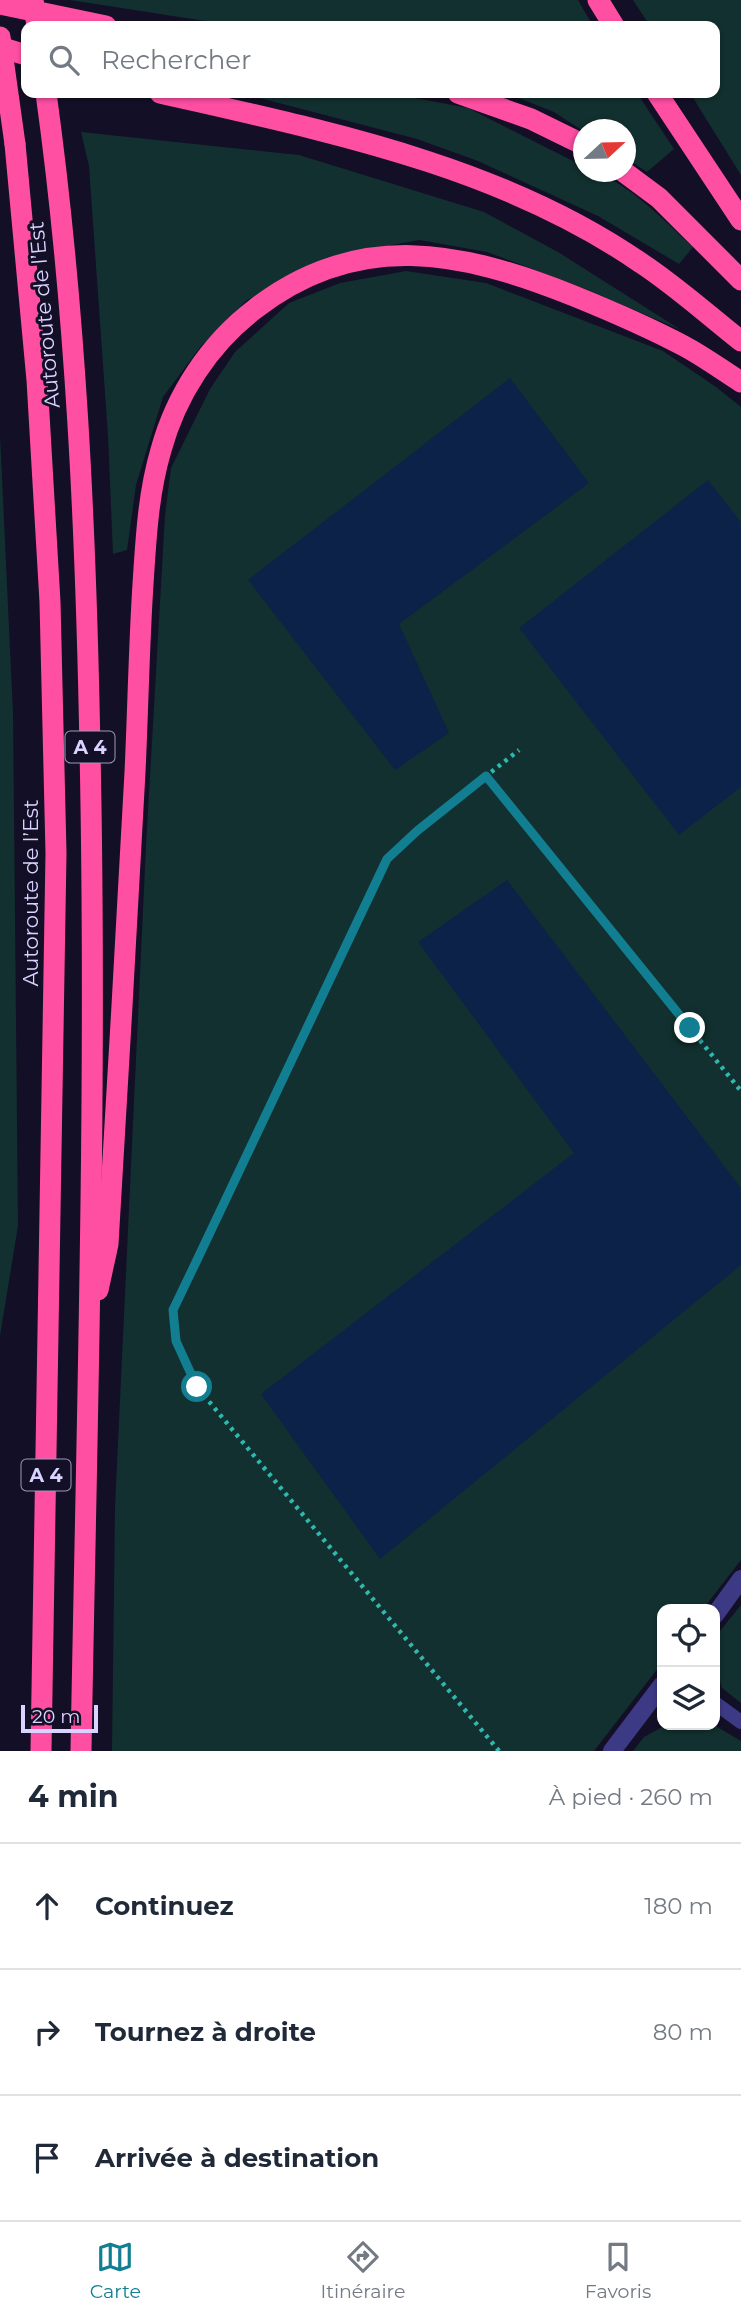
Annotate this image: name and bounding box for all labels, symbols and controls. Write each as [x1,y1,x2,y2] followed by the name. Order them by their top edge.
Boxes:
[21,21,720,98] search box
[45,41,83,79] icon: search
[101,44,251,76] text: Rechercher
[573,119,636,182] north arrow
[23,221,65,409] street label: Autoroute de l’Est
[66,732,114,762] road number: A 4
[18,799,43,987] street label: Autoroute de l’Est
[674,1012,705,1043] route end
[181,1371,212,1402] route start
[22,1460,70,1490] road number: A 4
[657,1604,720,1730] map controls
[657,1604,720,1667] button: locate
[657,1667,720,1730] button: layers
[21,1702,98,1734] scale bar
[32,1705,80,1728] text: 20 m
[28,1778,118,1815] text: 4 min
[549,1783,713,1811] text: À pied · 260 m
[28,1887,66,1925] icon: ahead
[95,1890,234,1922] text: Continuez
[644,1892,713,1920] text: 180 m
[28,2013,66,2051] icon: right
[95,2016,316,2048] text: Tournez à droite
[653,2018,713,2046] text: 80 m
[28,2139,66,2177] icon: arrive
[95,2142,379,2174] text: Arrivée à destination
[90,2238,141,2303] tab: Carte
[320,2238,405,2303] tab: Itinéraire
[585,2238,651,2303] tab: Favoris

